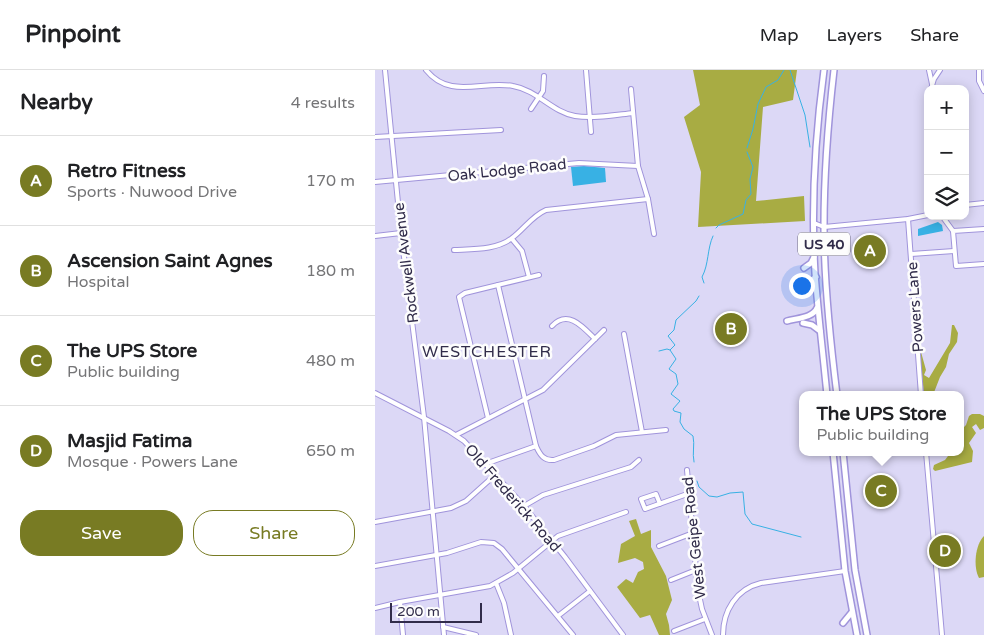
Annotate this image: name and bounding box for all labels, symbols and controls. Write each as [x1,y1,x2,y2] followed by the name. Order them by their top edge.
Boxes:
[25,20,121,49] text: Pinpoint
[760,24,799,46] text: Map
[827,24,882,46] text: Layers
[910,24,959,46] text: Share
[924,85,969,220] map controls
[924,85,969,130] button: +
[20,90,93,115] text: Nearby
[291,93,355,113] text: 4 results
[924,130,969,175] button: −
[447,155,567,185] street label: Oak Lodge Road
[67,160,186,182] text: Retro Fitness
[30,171,42,191] text: A
[306,171,355,191] text: 170 m
[924,175,969,220] button: layers
[67,182,237,202] text: Sports · Nuwood Drive
[390,202,422,324] street label: Rockwell Avenue
[798,232,850,255] road number: US 40
[854,232,886,270] pin: A
[67,250,273,272] text: Ascension Saint Agnes
[30,261,42,281] text: B
[306,261,355,281] text: 180 m
[903,261,927,353] street label: Powers Lane
[67,272,129,292] text: Hospital
[789,273,815,299] your location
[715,310,747,348] pin: B
[67,340,197,362] text: The UPS Store
[422,342,552,362] district label: WESTCHESTER
[30,351,42,371] text: C
[306,351,355,371] text: 480 m
[67,362,180,382] text: Public building
[799,391,964,456] popup
[816,403,947,425] text: The UPS Store
[816,425,929,445] text: Public building
[67,430,192,452] text: Masjid Fatima
[461,440,565,556] street label: Old Frederick Road
[30,441,42,461] text: D
[306,441,355,461] text: 650 m
[67,452,238,472] text: Mosque · Powers Lane
[865,472,897,510] pin: C
[679,476,709,600] street label: West Geipe Road
[20,510,183,556] button: Save
[193,510,355,556] button: Share
[929,532,961,570] pin: D
[390,600,483,623] scale bar
[397,603,440,620] text: 200 m

